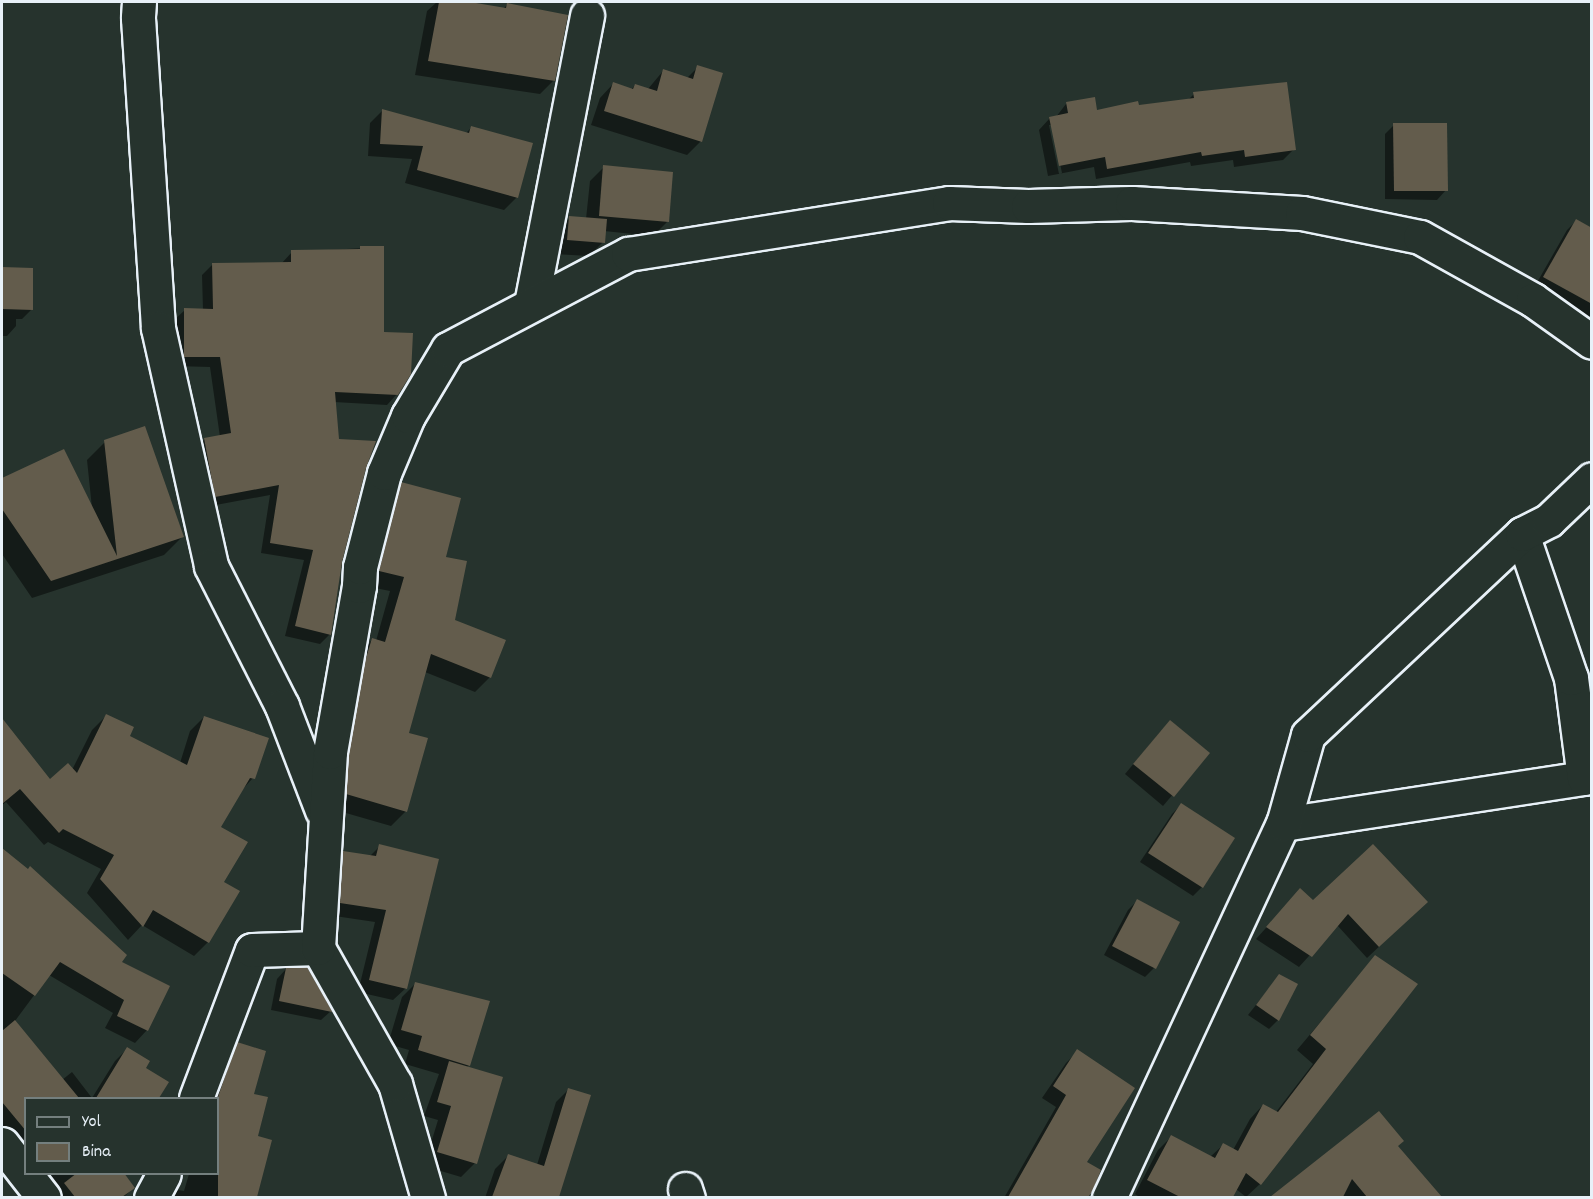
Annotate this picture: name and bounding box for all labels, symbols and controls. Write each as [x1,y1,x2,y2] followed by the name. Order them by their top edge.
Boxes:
[24,1097,219,1175] legend
[82,1110,101,1135] text: Yol
[82,1140,111,1165] text: Bina

